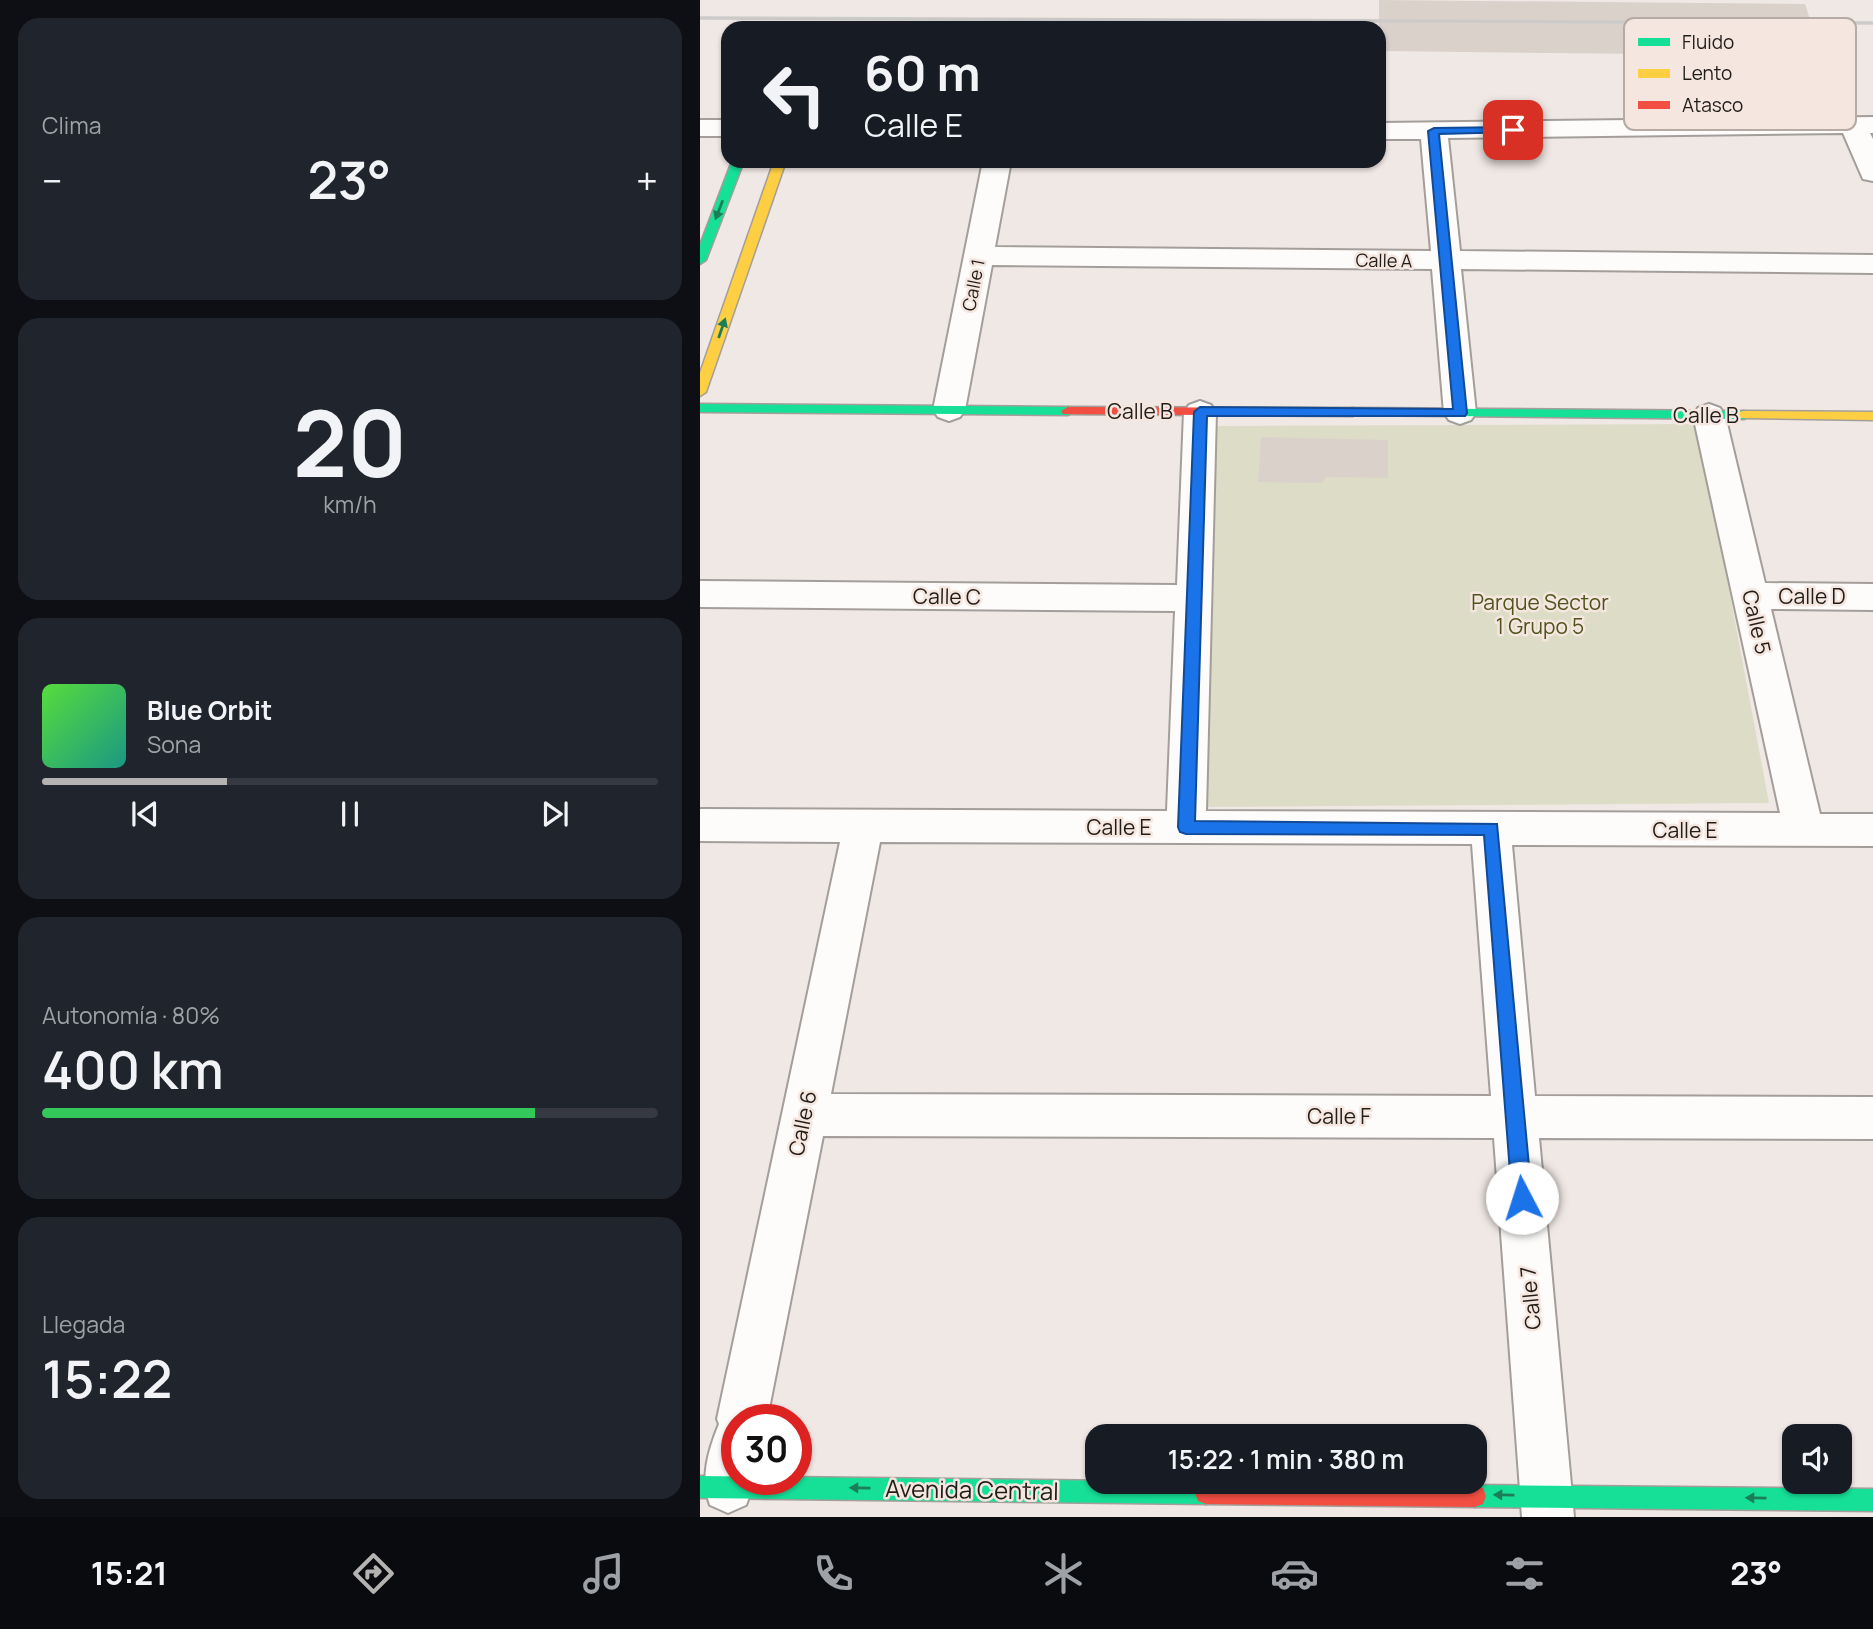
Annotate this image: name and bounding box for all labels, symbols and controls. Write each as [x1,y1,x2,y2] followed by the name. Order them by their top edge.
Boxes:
[1624,18,1856,130] legend
[1682,29,1734,55] text: Fluido
[864,39,981,106] text: 60 m
[749,49,840,140] icon: left
[1682,60,1732,86] text: Lento
[1682,92,1743,118] text: Atasco
[1483,100,1543,160] pin
[864,103,963,147] text: Calle E
[42,109,101,141] text: Clima
[1494,111,1532,149] icon: arrive
[307,144,391,215] text: 23°
[42,154,63,206] text: −
[636,154,658,206] text: +
[713,200,724,221] one-way arrow
[1355,248,1413,273] street label: Calle A
[956,257,990,313] street label: Calle 1
[717,317,728,338] one-way arrow
[293,380,407,504] text: 20
[1107,397,1173,425] street label: Calle B
[1673,401,1739,429] street label: Calle B
[323,488,377,520] text: km/h
[913,581,981,611] street label: Calle C
[1778,582,1846,610] street label: Calle D
[1736,587,1778,657] street label: Calle 5
[1471,588,1609,640] park label: Parque Sector 1 Grupo 5
[147,692,272,728] text: Blue Orbit
[147,728,201,760] text: Sona
[126,795,164,833] icon: previous
[331,795,369,833] icon: pause
[536,795,574,833] icon: next
[1087,813,1151,841] street label: Calle E
[1653,816,1717,844] street label: Calle E
[42,999,220,1031] text: Autonomía · 80%
[42,1034,224,1105] text: 400 km
[781,1088,823,1158] street label: Calle 6
[1307,1102,1371,1130] street label: Calle F
[1485,1161,1559,1235] position arrow
[1513,1265,1547,1331] street label: Calle 7
[42,1308,125,1340] text: Llegada
[42,1343,172,1414] text: 15:22
[721,1404,812,1495] speed limit sign: 30
[1782,1424,1852,1494] map controls
[1782,1424,1852,1494] button: sound
[1168,1441,1404,1477] text: 15:22 · 1 min · 380 m
[885,1471,1059,1507] street label: Avenida Central
[849,1482,871,1494] one-way arrow
[1493,1489,1515,1501] one-way arrow
[1745,1493,1767,1504] one-way arrow
[349,1549,398,1598] icon: directions
[579,1549,628,1598] icon: music
[809,1549,858,1598] icon: phone
[1039,1549,1088,1598] icon: climate
[1270,1549,1319,1598] icon: car
[1500,1549,1549,1598] icon: filters
[91,1551,167,1595] text: 15:21
[1730,1551,1782,1595] text: 23°

